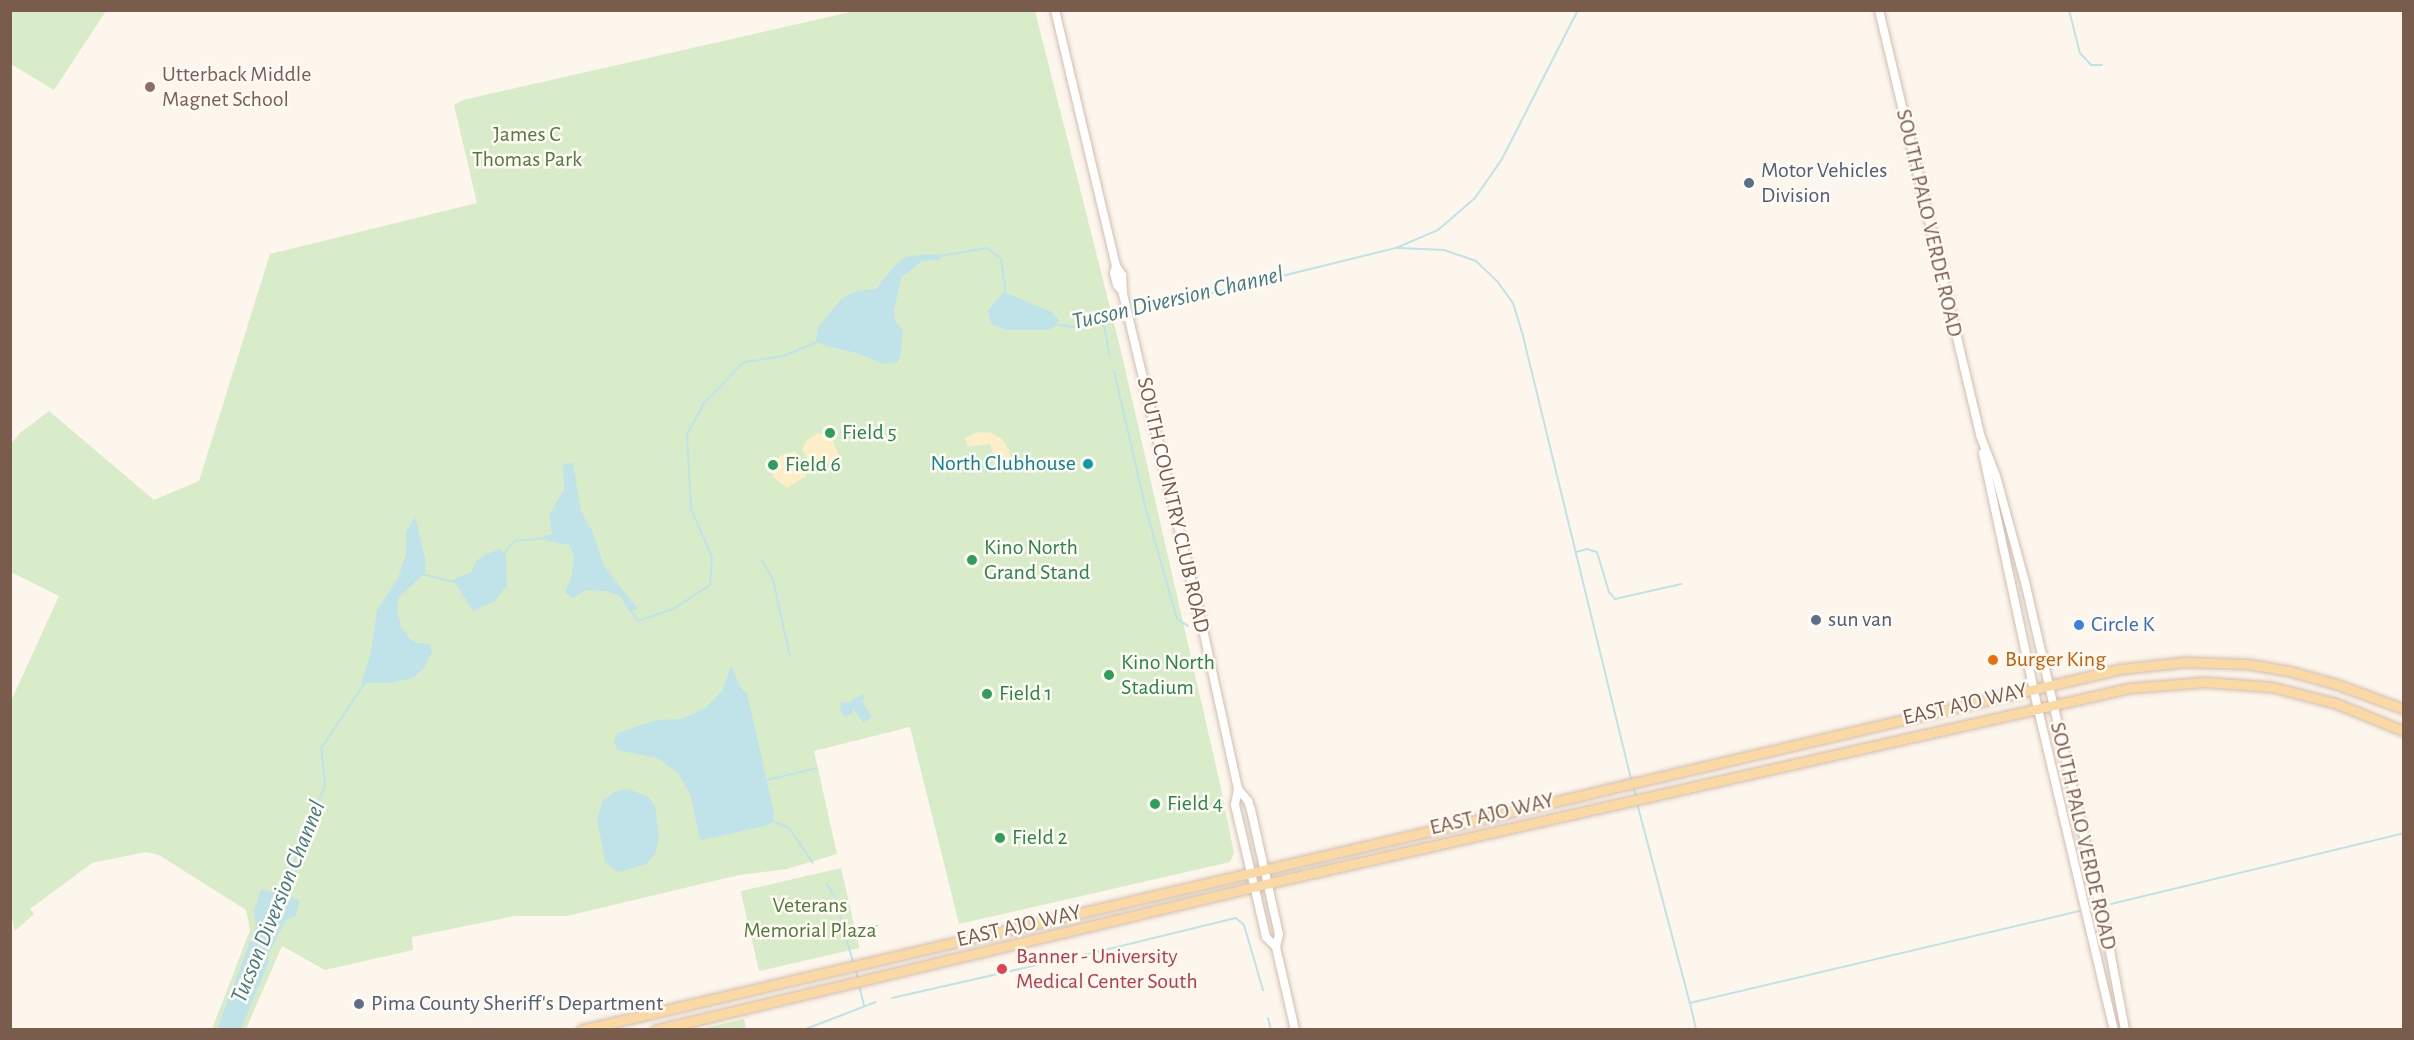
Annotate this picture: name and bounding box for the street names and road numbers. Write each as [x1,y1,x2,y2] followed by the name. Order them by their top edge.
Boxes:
[1890,107,1968,339] street label: SOUTH PALO VERDE ROAD
[1131,375,1215,635] street label: SOUTH COUNTRY CLUB ROAD
[1900,677,2030,731] street label: EAST AJO WAY
[2044,720,2122,952] street label: SOUTH PALO VERDE ROAD
[1427,787,1557,841] street label: EAST AJO WAY
[954,899,1084,953] street label: EAST AJO WAY

